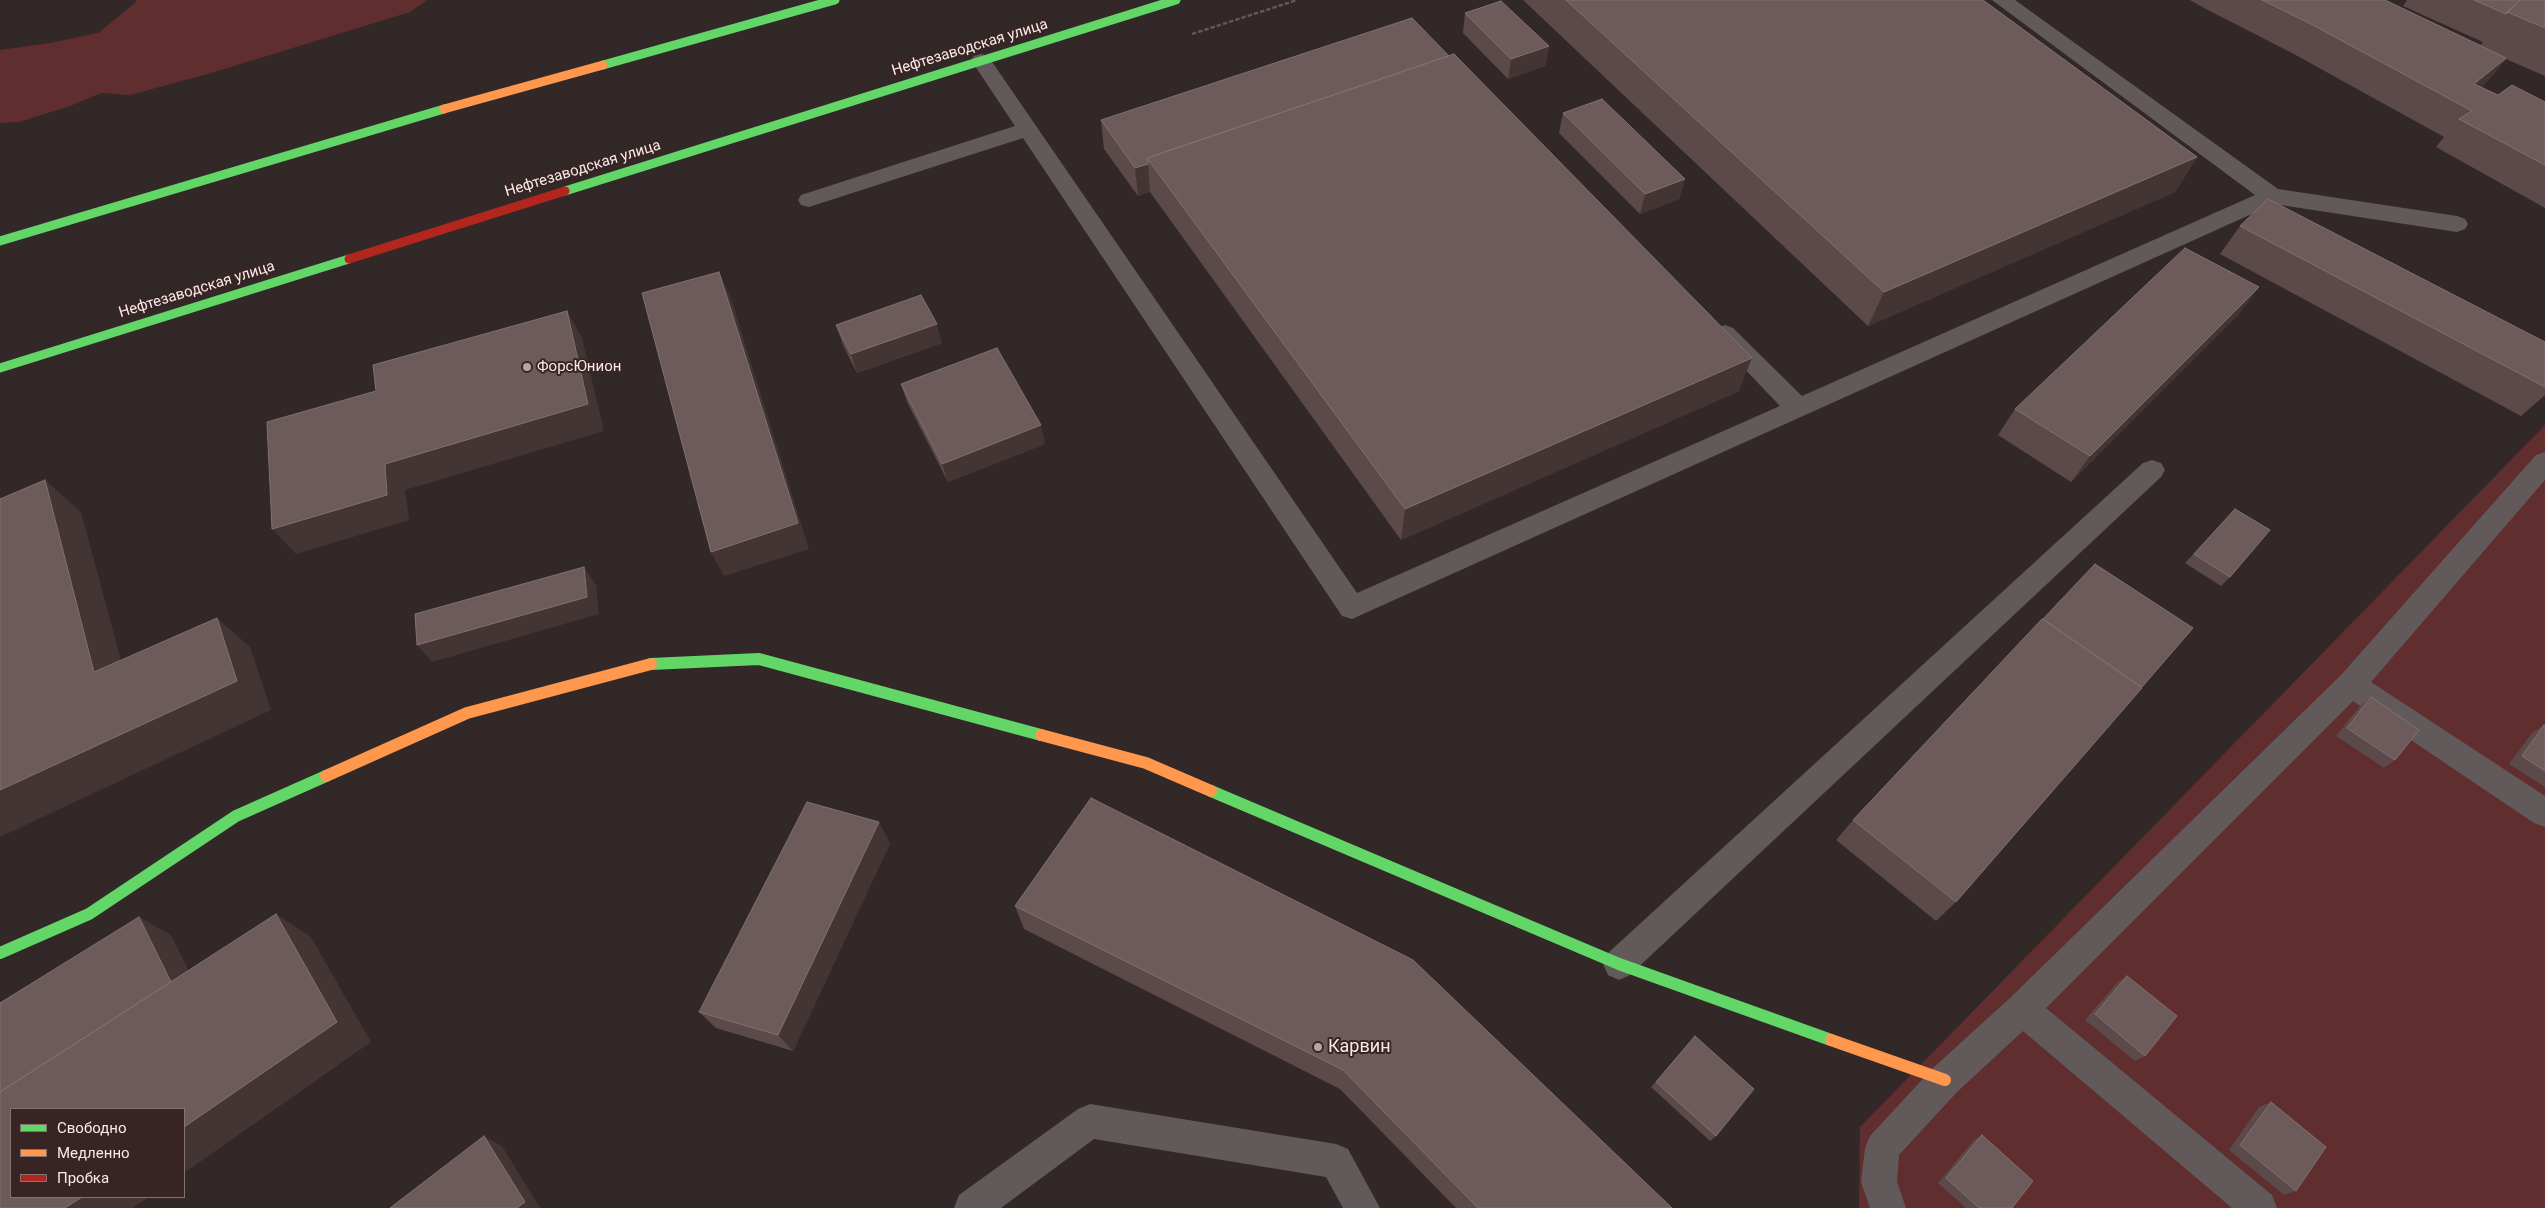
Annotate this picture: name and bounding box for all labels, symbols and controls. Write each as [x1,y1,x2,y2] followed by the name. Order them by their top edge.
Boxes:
[890,16,1050,80] street label: Нефтезаводская улица
[503,137,663,201] street label: Нефтезаводская улица
[117,258,277,322] street label: Нефтезаводская улица
[537,358,621,376] place label: ФорсЮнион
[521,361,533,373] marker: ФорсЮнион
[1328,1036,1391,1058] place label: Карвин
[1312,1041,1324,1053] marker: Карвин
[10,1108,185,1198] legend
[57,1119,126,1137] text: Свободно
[57,1144,130,1162] text: Медленно
[57,1169,109,1187] text: Пробка

